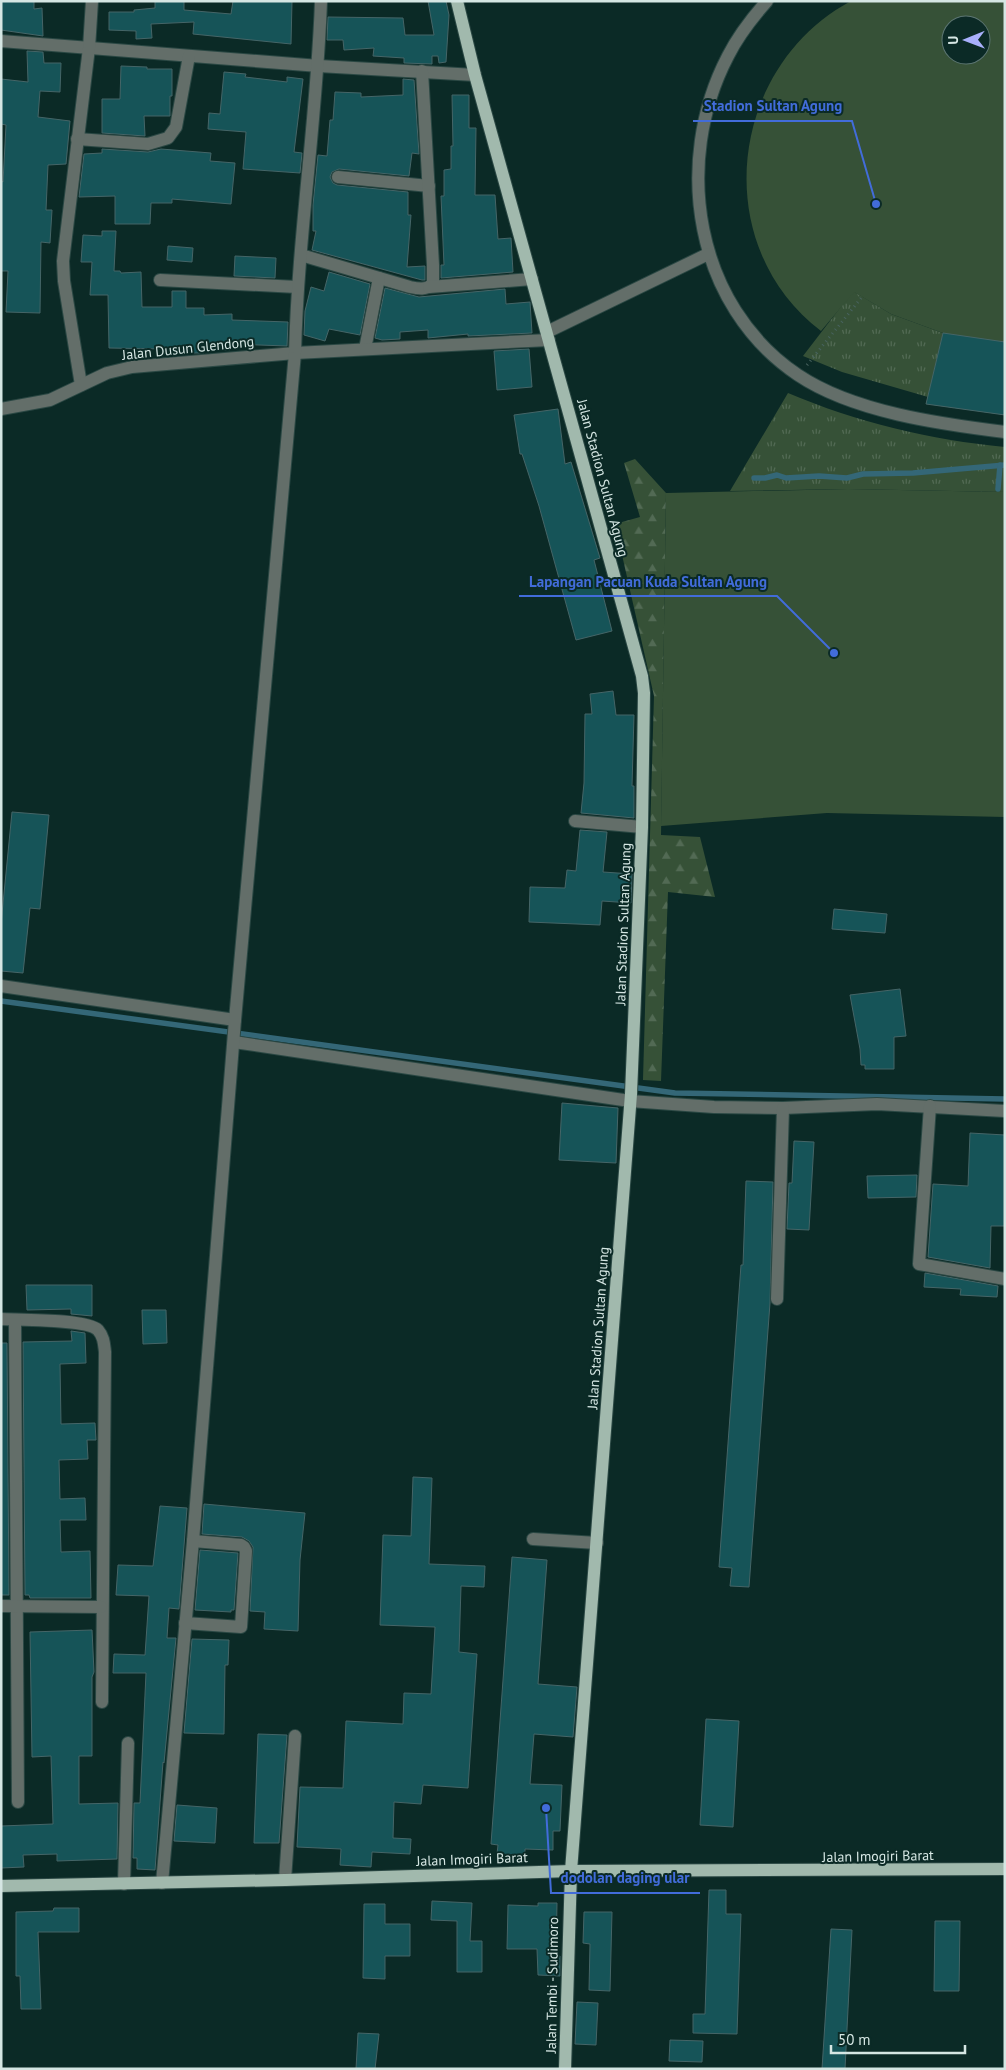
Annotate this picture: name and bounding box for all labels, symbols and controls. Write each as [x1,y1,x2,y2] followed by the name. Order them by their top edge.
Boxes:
[941,15,991,65] north arrow
[944,36,962,45] text: U
[693,91,852,121] callout: Stadion Sultan Agung
[704,96,842,115] text: Stadion Sultan Agung
[120,332,255,364] street label: Jalan Dusun Glendong
[573,396,633,559] street label: Jalan Stadion Sultan Agung
[519,566,777,596] callout: Lapangan Pacuan Kuda Sultan Agung
[529,572,767,591] text: Lapangan Pacuan Kuda Sultan Agung
[611,842,635,1007] street label: Jalan Stadion Sultan Agung
[583,1246,613,1411] street label: Jalan Stadion Sultan Agung
[821,1846,934,1866] street label: Jalan Imogiri Barat
[415,1848,528,1870] street label: Jalan Imogiri Barat
[551,1863,700,1893] callout: dodolan daging ular
[561,1868,690,1887] text: dodolan daging ular
[542,1917,562,2054] street label: Jalan Tembi - Sudimoro
[831,2022,965,2054] scale bar
[838,2030,871,2049] text: 50 m

